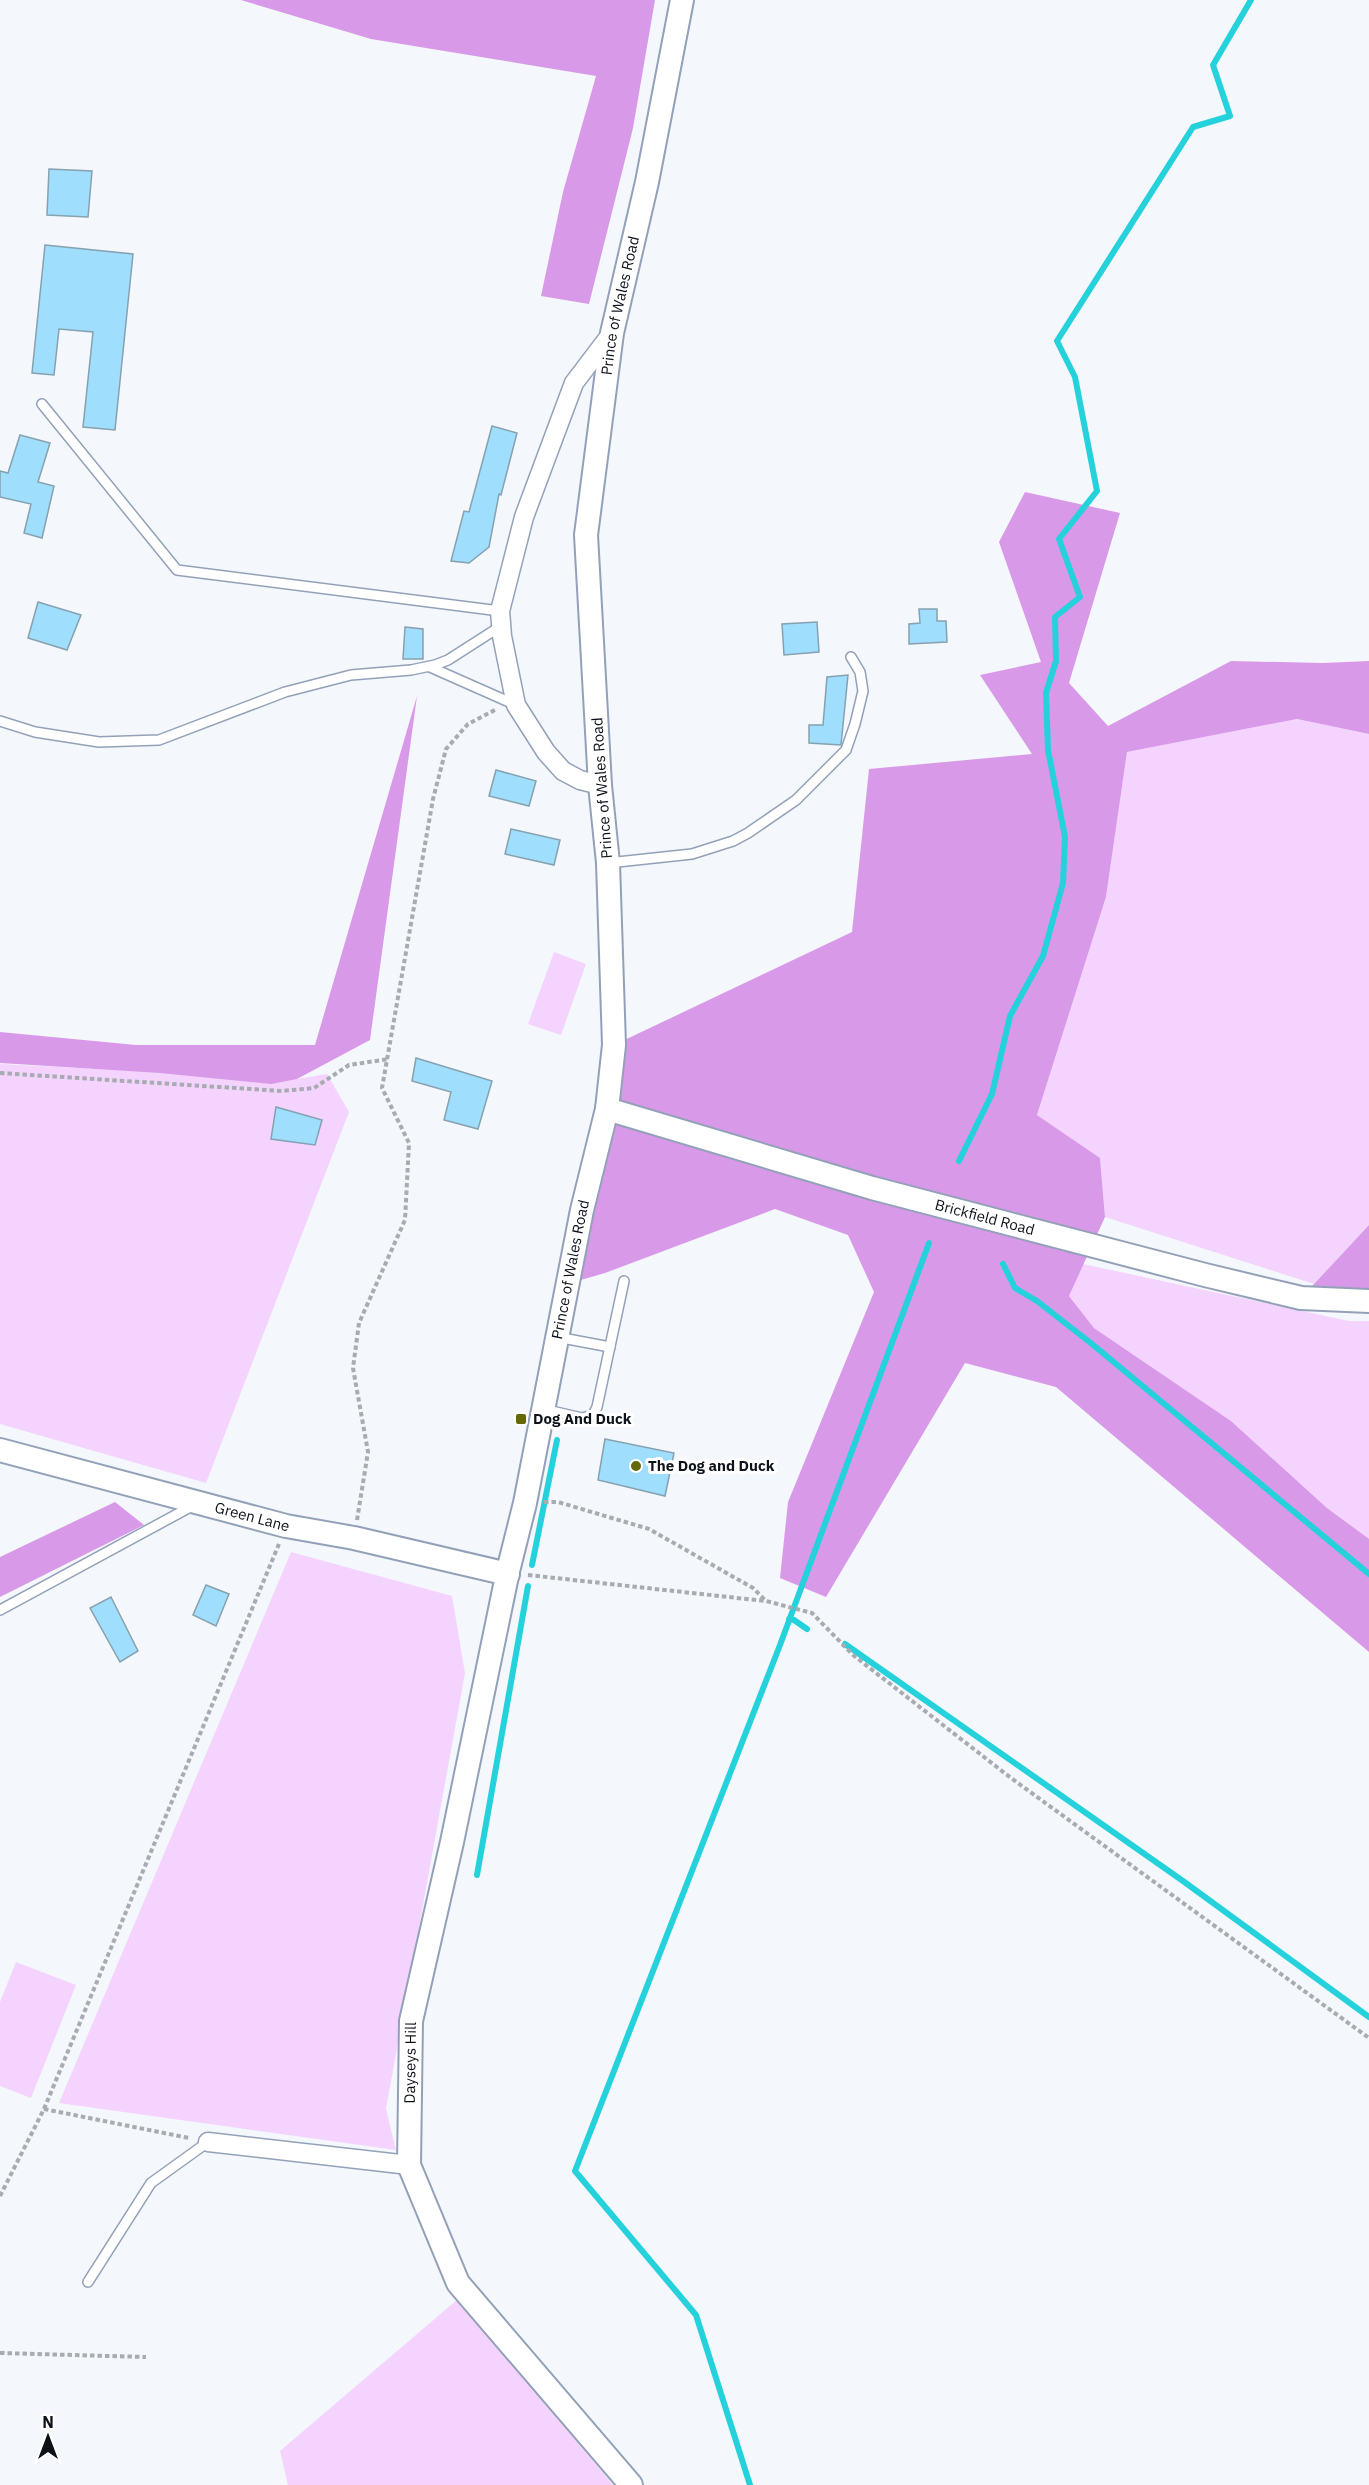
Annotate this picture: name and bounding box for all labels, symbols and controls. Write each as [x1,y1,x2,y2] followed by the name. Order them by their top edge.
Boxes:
[597,234,643,376] street label: Prince of Wales Road
[587,717,616,859] street label: Prince of Wales Road
[933,1195,1037,1239] street label: Brickfield Road
[547,1198,593,1341] street label: Prince of Wales Road
[533,1409,632,1428] place label: Dog And Duck
[514,1412,528,1426] marker: Dog And Duck
[648,1456,775,1475] place label: The Dog and Duck
[629,1459,643,1473] marker: The Dog and Duck
[213,1498,292,1536] street label: Green Lane
[400,2022,420,2104] street label: Dayseys Hill
[18,2407,78,2467] north arrow
[42,2412,54,2432] text: N

